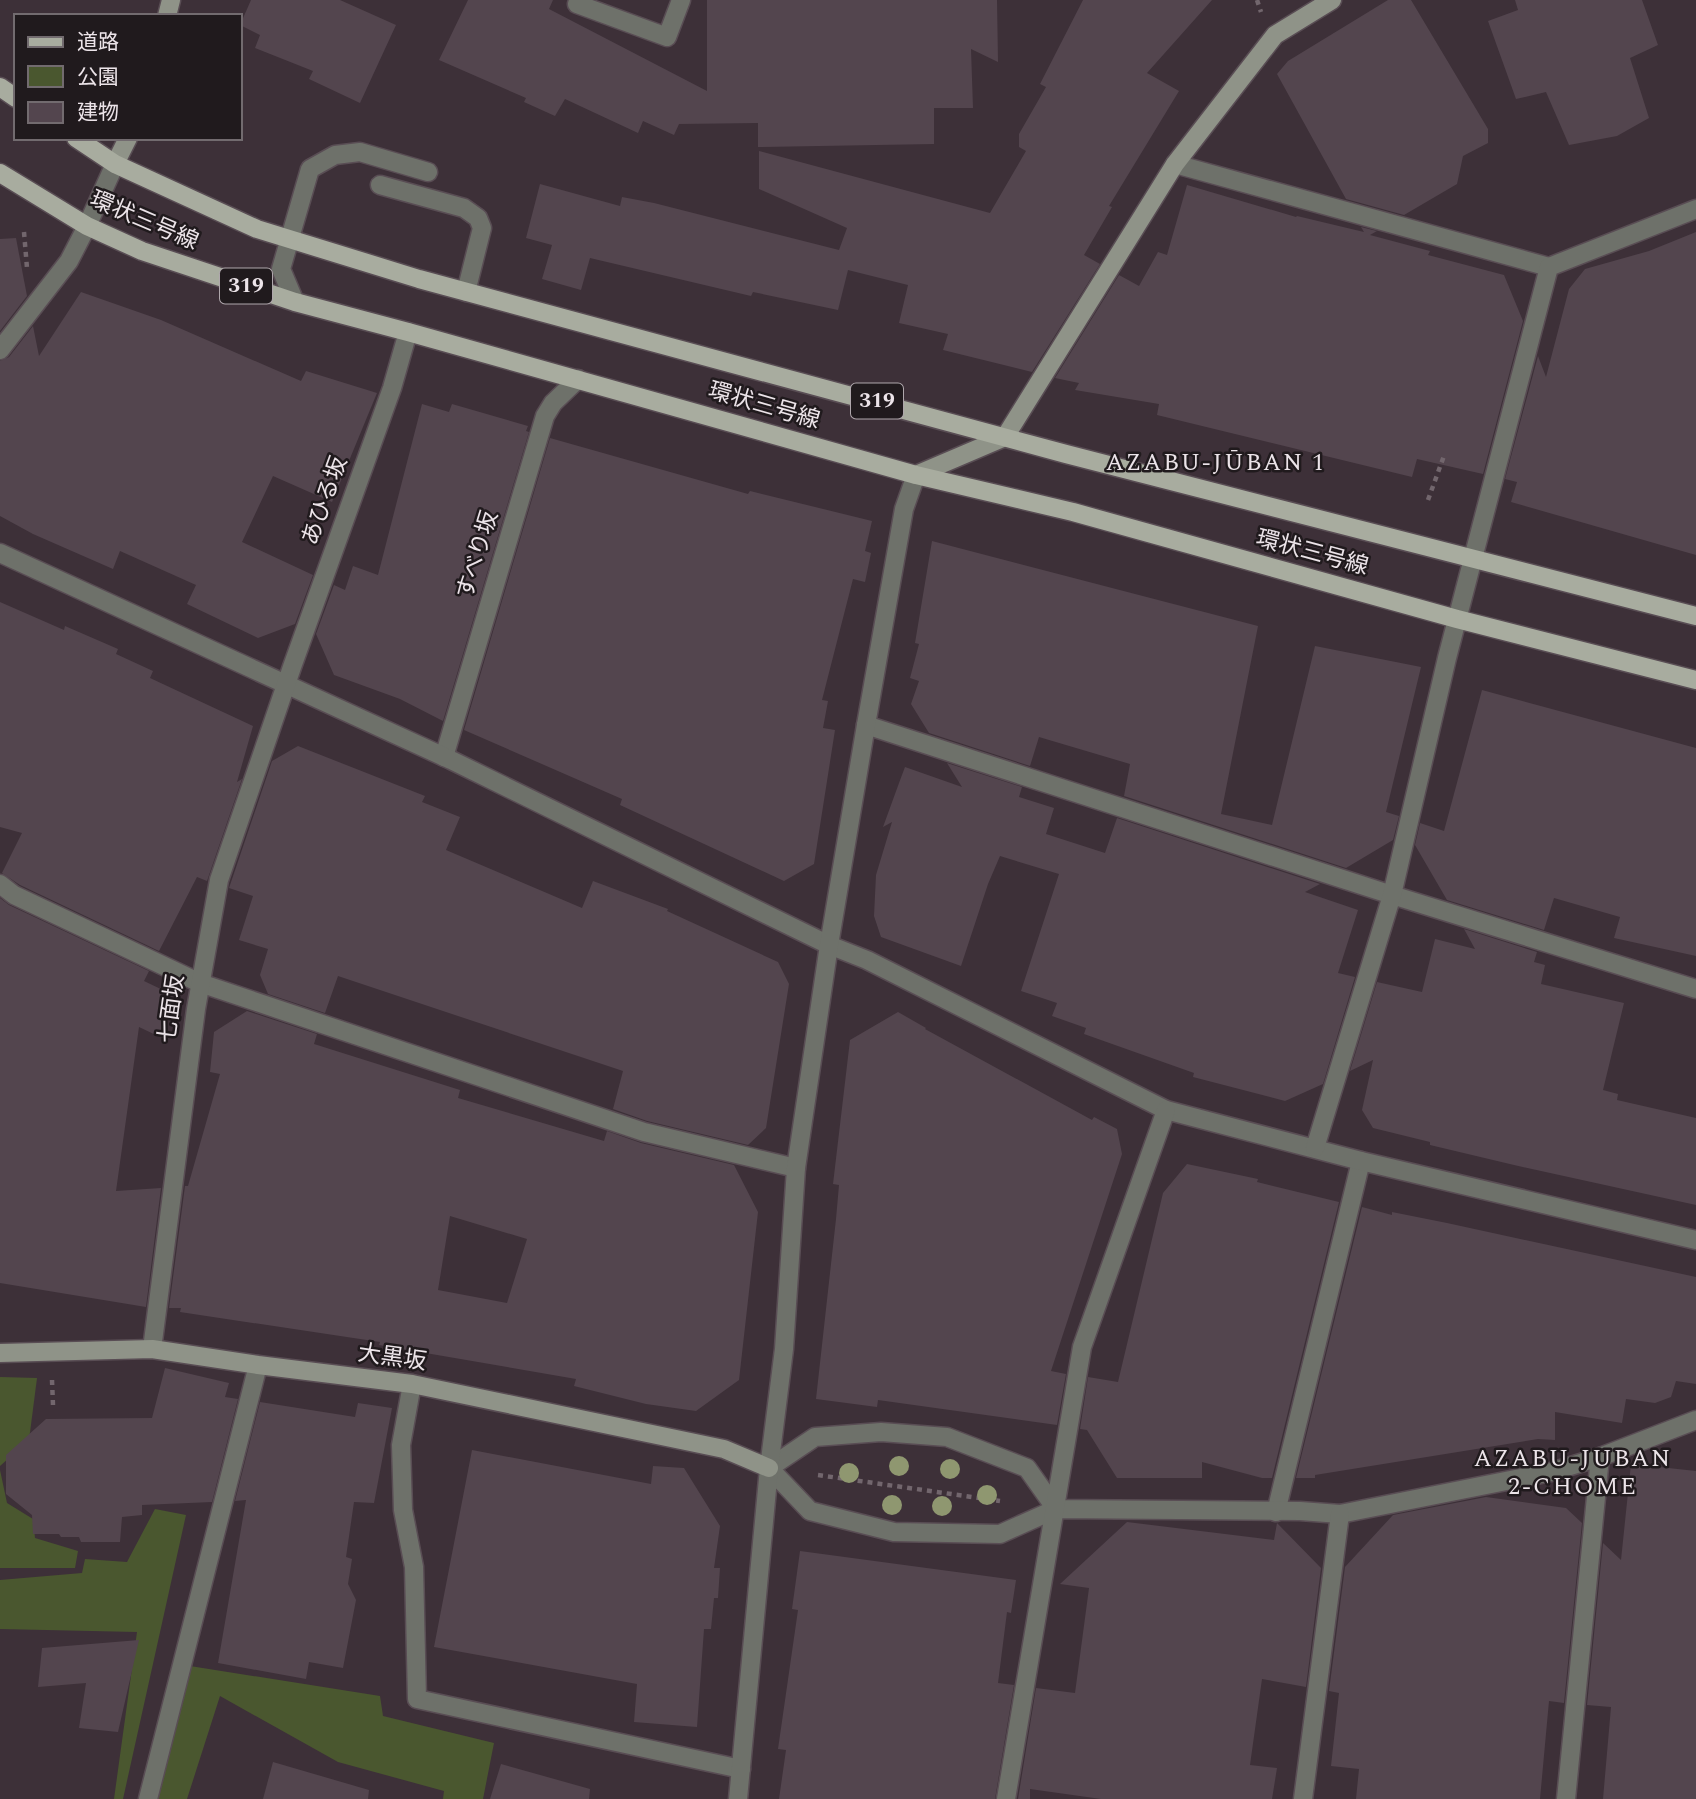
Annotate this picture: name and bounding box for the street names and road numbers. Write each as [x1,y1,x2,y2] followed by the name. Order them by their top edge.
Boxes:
[84,182,204,260] street label: 環状三号線
[220,268,272,304] road number: 319
[704,373,824,439] street label: 環状三号線
[851,384,903,418] road number: 319
[293,452,357,550] street label: あひる坂
[448,507,508,603] street label: すべり坂
[1252,521,1372,585] street label: 環状三号線
[150,972,194,1046] street label: 七面坂
[355,1336,429,1380] street label: 大黒坂

